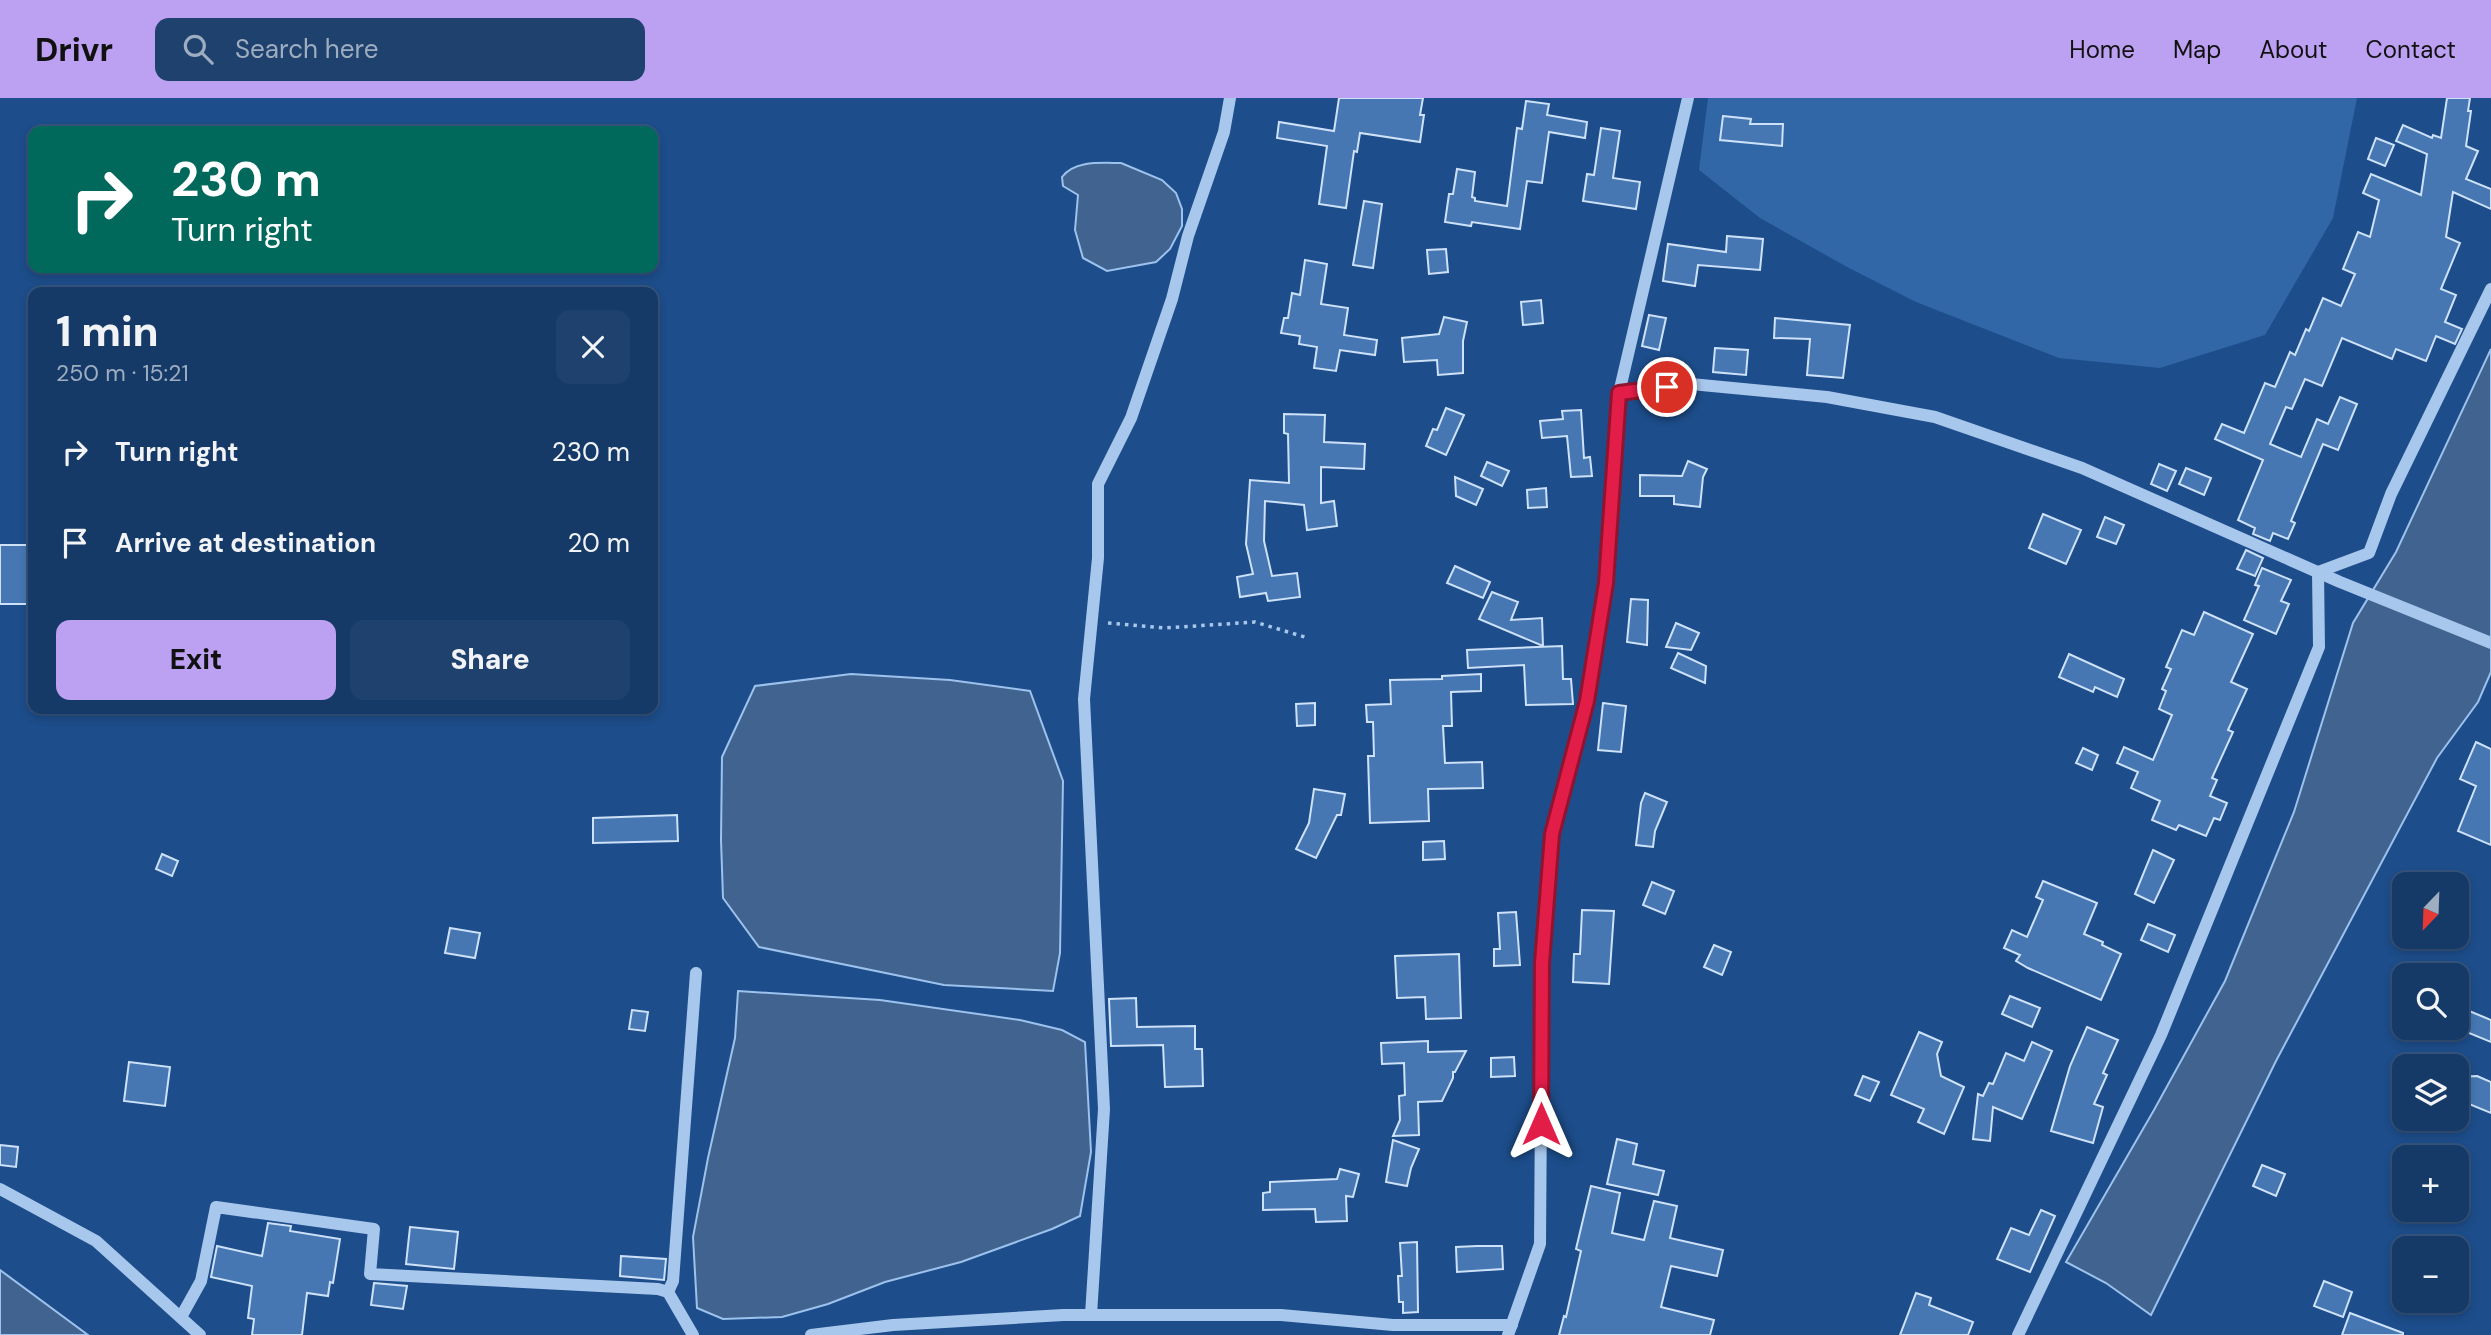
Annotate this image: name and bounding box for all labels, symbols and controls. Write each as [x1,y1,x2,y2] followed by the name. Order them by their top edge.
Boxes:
[155,18,645,81] search box
[35,28,113,71] text: Drivr
[179,30,217,68] icon: search
[235,32,378,66] text: Search here
[2069,34,2135,65] text: Home
[2173,34,2221,65] text: Map
[2259,34,2328,65] text: About
[2366,34,2456,65] text: Contact
[171,147,321,211] text: 230 m
[56,154,147,245] icon: right
[171,209,313,251] text: Turn right
[56,304,159,359] text: 1 min
[556,310,630,384] button: close
[1637,357,1697,417] pin
[56,358,189,388] text: 250 m · 15:21
[1648,368,1686,406] icon: arrive
[56,433,94,471] icon: right
[115,435,239,469] text: Turn right
[552,435,630,469] text: 230 m
[56,524,94,562] icon: arrive
[115,526,376,560] text: Arrive at destination
[567,526,630,560] text: 20 m
[56,620,336,700] button: Exit
[350,620,630,700] button: Share
[2392,872,2469,948] north arrow
[2392,872,2469,1313] map controls
[2392,963,2469,1040] button: search
[2392,1054,2469,1131] button: layers
[1504,1087,1578,1161] position arrow
[2392,1145,2469,1222] button: +
[2392,1236,2469,1313] button: −

